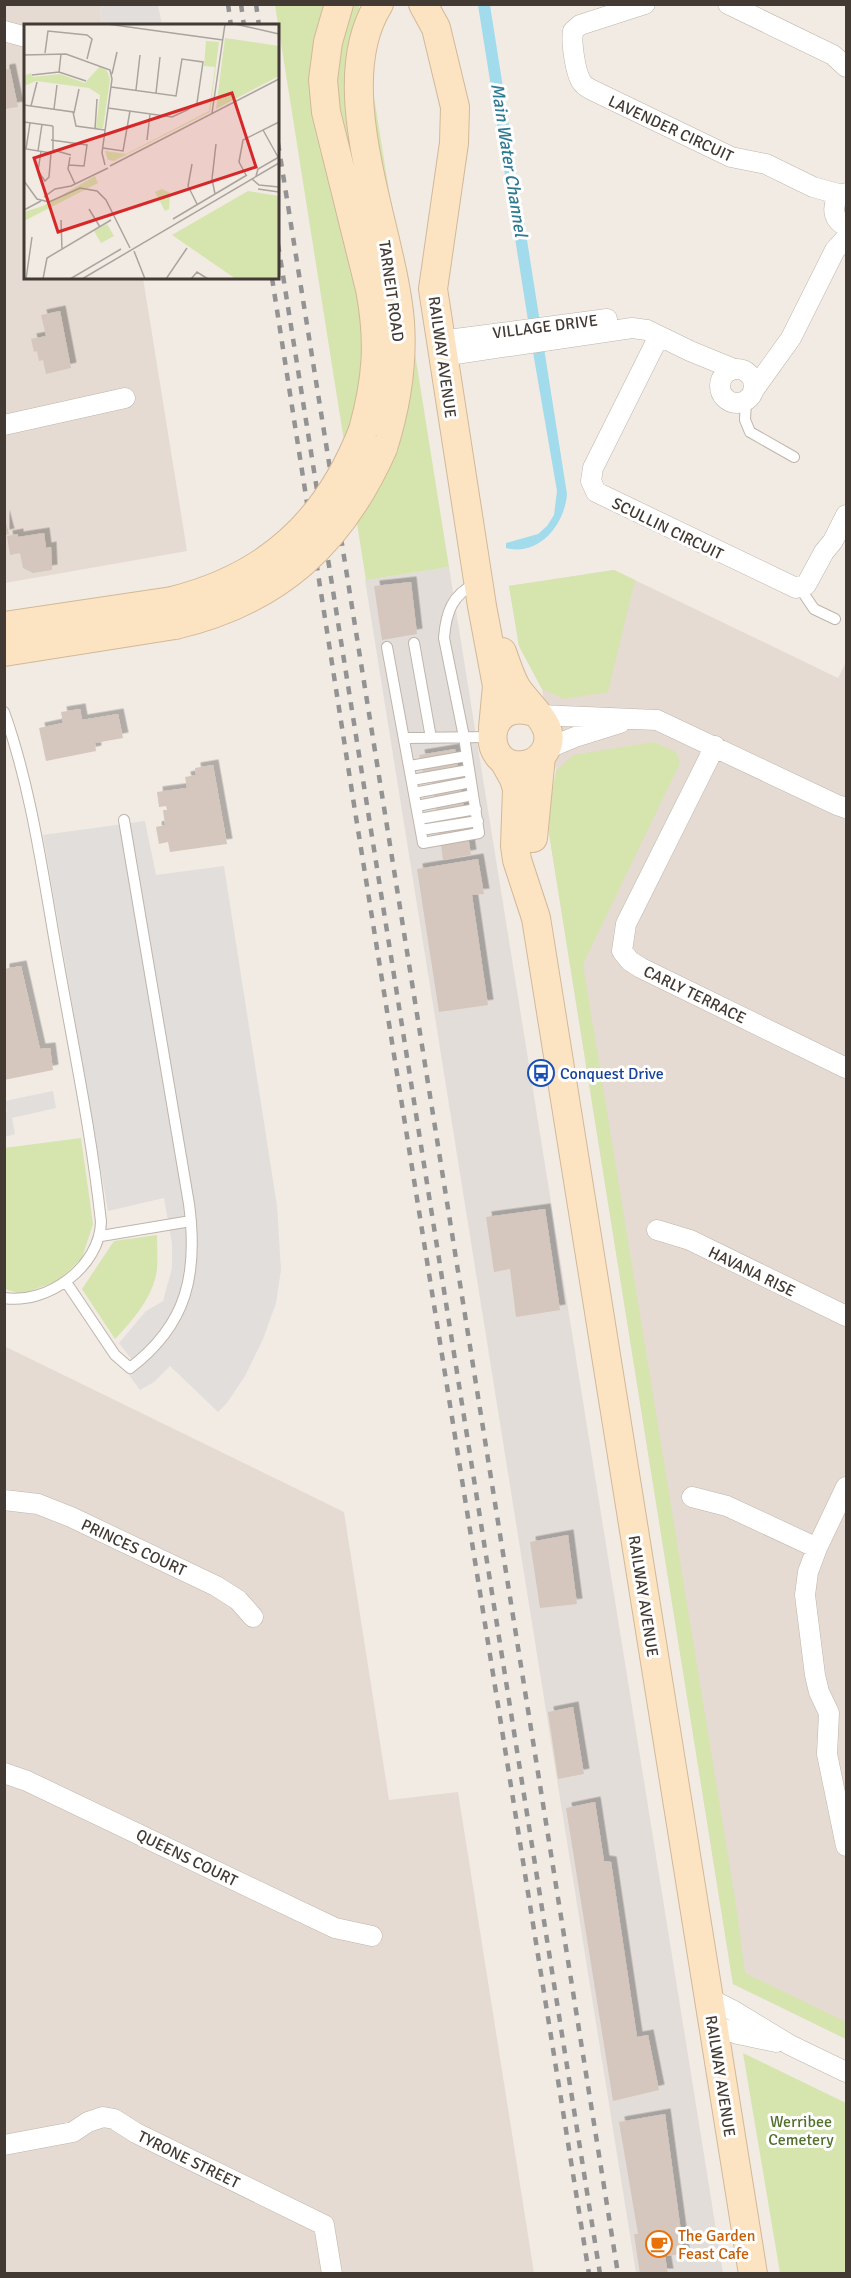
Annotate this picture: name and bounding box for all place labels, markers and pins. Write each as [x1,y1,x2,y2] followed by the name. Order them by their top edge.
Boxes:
[526,1058,556,1088] bus stop icon: Conquest Drive
[560,1064,664,1084] place label: Conquest Drive
[678,2226,755,2264] place label: The Garden Feast Cafe
[644,2229,674,2259] cafe icon: The Garden Feast Cafe

